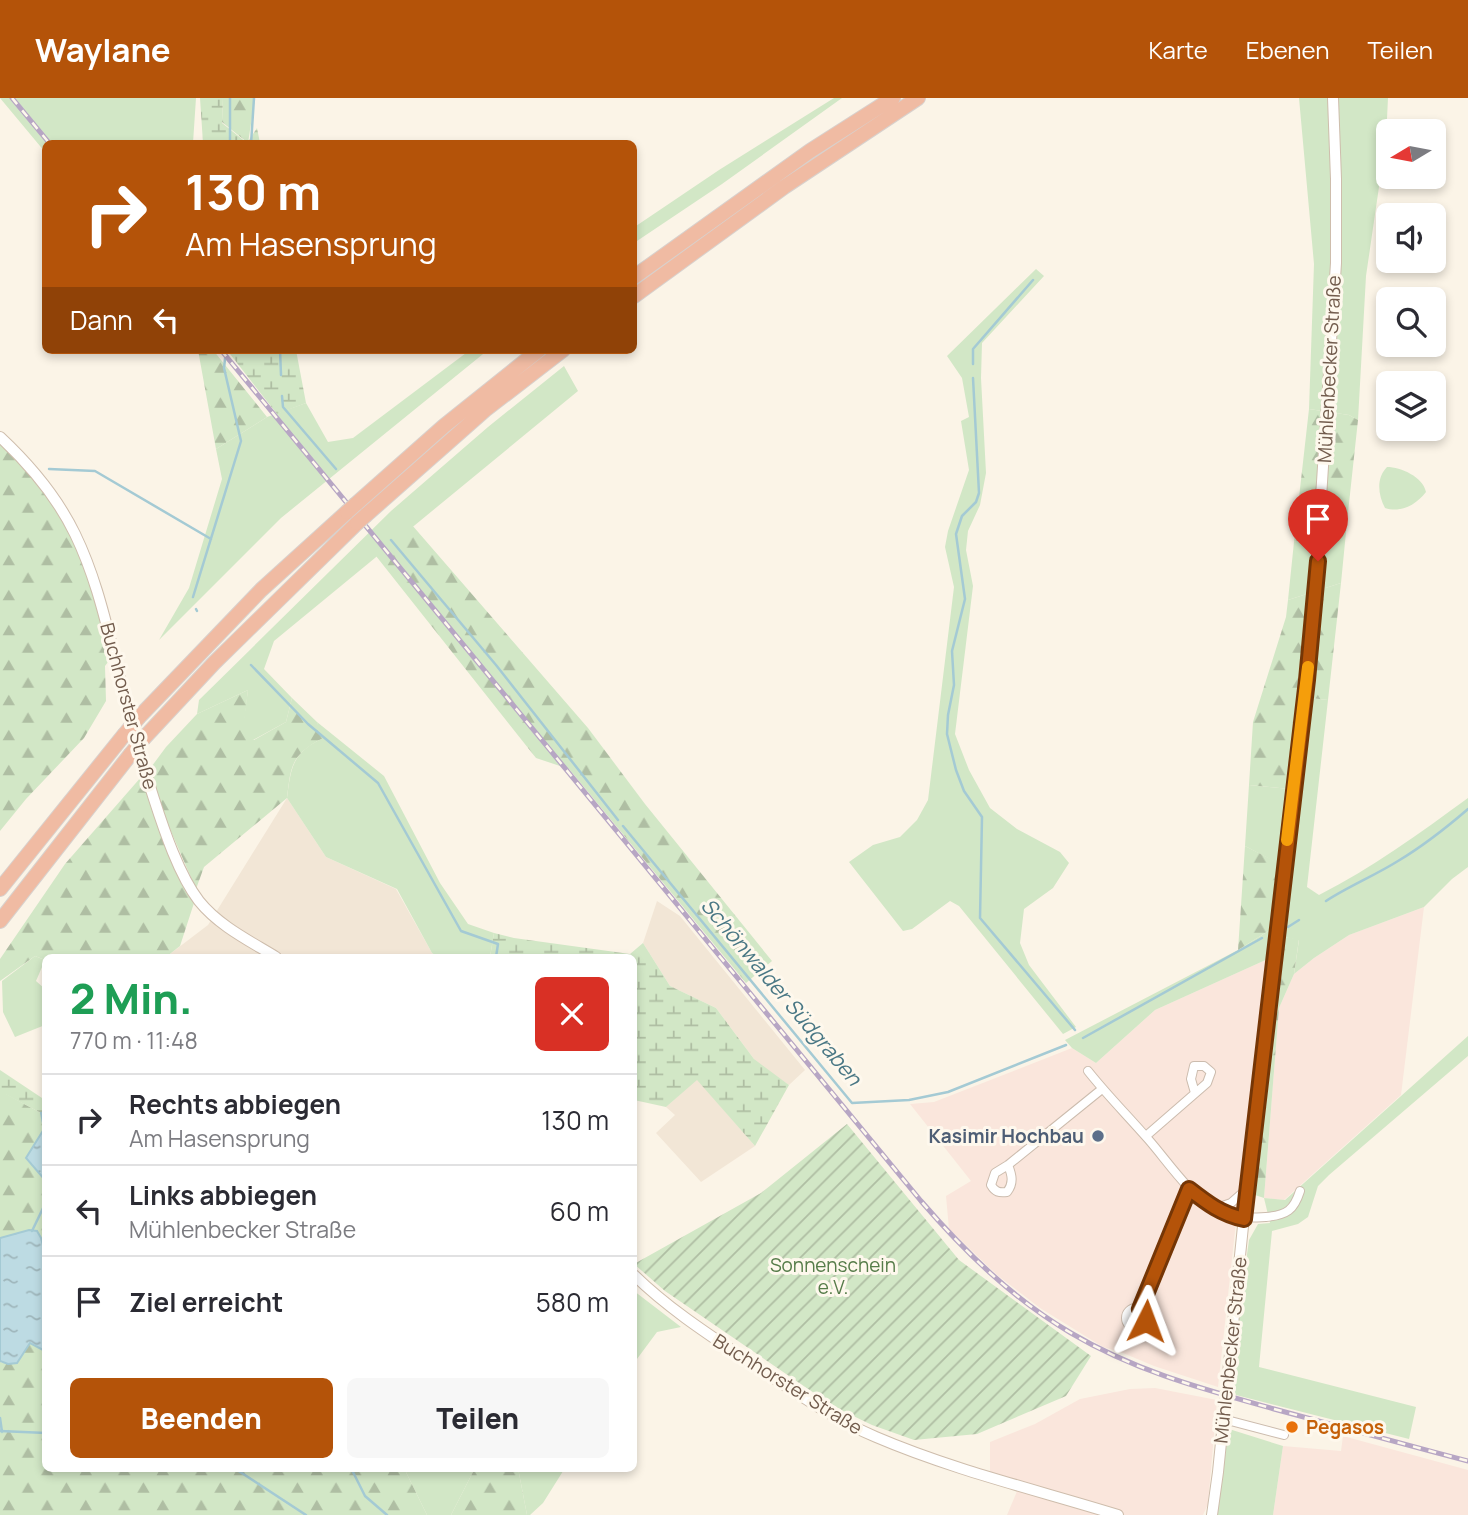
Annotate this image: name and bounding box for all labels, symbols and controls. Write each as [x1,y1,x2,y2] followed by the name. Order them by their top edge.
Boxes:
[35,27,171,72] text: Waylane
[1148,33,1208,66] text: Karte
[1246,33,1329,66] text: Ebenen
[1367,33,1433,66] text: Teilen
[1376,119,1446,189] north arrow
[1376,119,1446,441] map controls
[185,158,321,225] text: 130 m
[70,168,161,259] icon: right
[1376,203,1446,273] button: sound
[185,222,437,266] text: Am Hasensprung
[1311,275,1347,463] street label: Mühlenbecker Straße
[1376,287,1446,357] button: search
[147,301,185,339] icon: left
[70,302,133,338] text: Dann
[1376,371,1446,441] button: layers
[1288,489,1348,561] pin
[1299,500,1337,538] icon: arrive
[94,620,164,792] street label: Buchhorster Straße
[695,892,869,1092] water label: Schönwalder Südgraben
[70,969,192,1027] text: 2 Min.
[535,977,609,1051] button: close
[70,1024,198,1056] text: 770 m · 11:48
[129,1086,341,1122] text: Rechts abbiegen
[70,1101,108,1139] icon: right
[541,1102,609,1138] text: 130 m
[129,1122,310,1154] text: Am Hasensprung
[929,1123,1084,1149] place label: Kasimir Hochbau
[1090,1128,1106,1144] marker: Kasimir Hochbau
[129,1177,317,1213] text: Links abbiegen
[70,1192,108,1230] icon: left
[550,1193,609,1229] text: 60 m
[129,1213,356,1245] text: Mühlenbecker Straße
[770,1252,896,1300] park label: Sonnenschein e.V.
[1207,1255,1253,1445] street label: Mühlenbecker Straße
[70,1283,108,1321] icon: arrive
[129,1284,283,1320] text: Ziel erreicht
[536,1284,609,1320] text: 580 m
[1109,1284,1183,1358] position arrow
[708,1328,868,1440] street label: Buchhorster Straße
[70,1378,333,1458] button: Beenden
[347,1378,609,1458] button: Teilen
[1306,1414,1384,1440] place label: Pegasos
[1284,1419,1300,1435] marker: Pegasos

